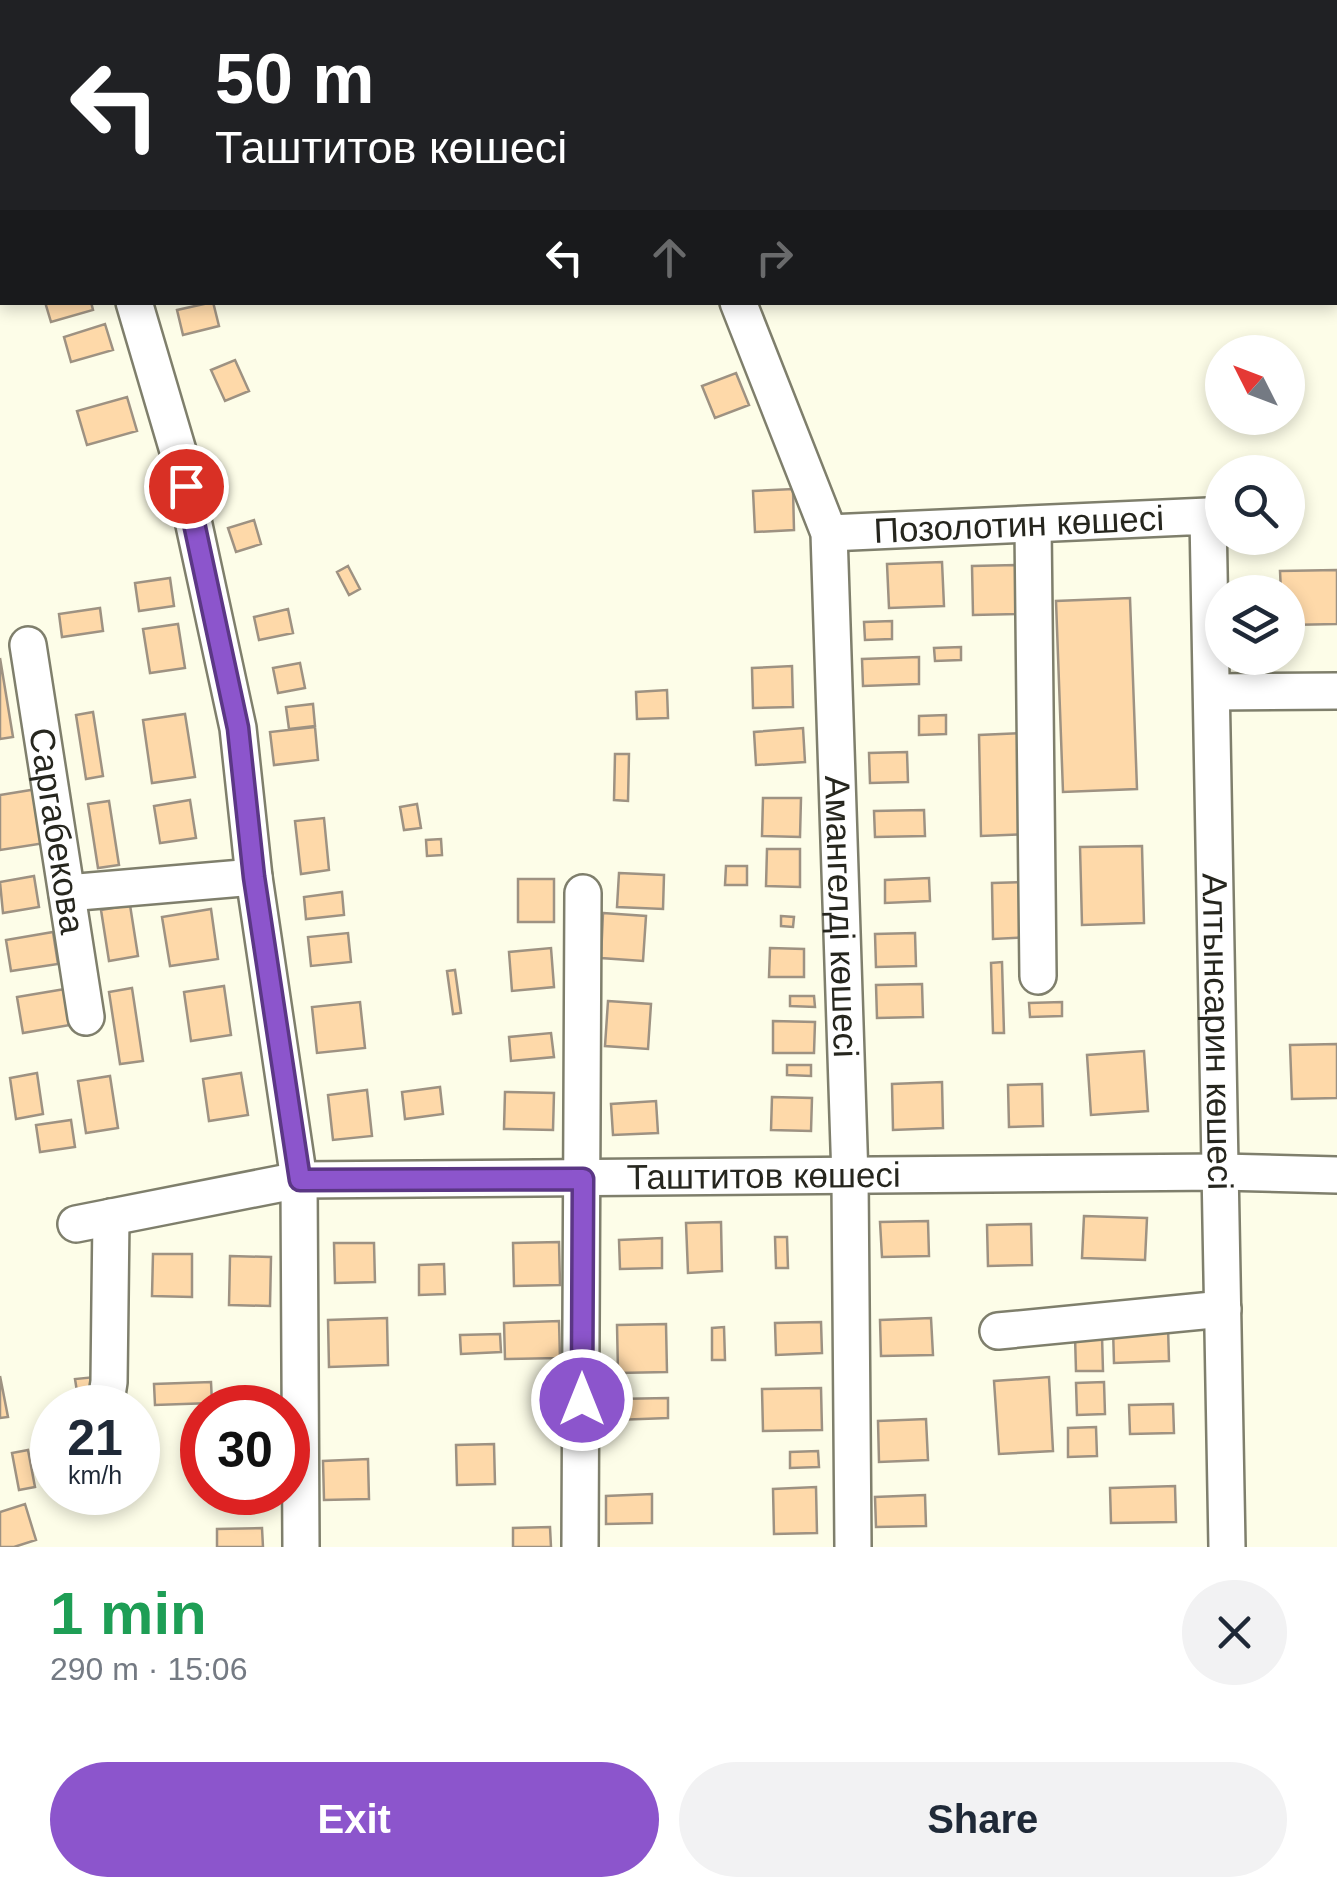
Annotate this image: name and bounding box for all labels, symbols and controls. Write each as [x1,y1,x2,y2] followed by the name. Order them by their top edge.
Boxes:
[50,40,180,170] icon: left
[215,40,375,118] text: 50 m
[215,122,567,173] text: Таштитов көшесі
[537,230,592,285] icon: left
[642,230,697,285] icon: ahead
[747,230,802,285] icon: right
[1205,335,1305,435] north arrow
[1205,335,1305,675] map controls
[144,444,229,529] pin
[1205,455,1305,555] button: search
[159,459,214,514] icon: arrive
[873,498,1165,550] street label: Позолотин көшесі
[1205,575,1305,675] button: layers
[22,725,93,937] street label: Саргабекова
[818,775,866,1058] street label: Амангелді көшесі
[1196,873,1240,1190] street label: Алтынсарин көшесі
[626,1155,901,1196] street label: Таштитов көшесі
[530,1348,634,1452] position arrow
[180,1385,310,1515] speed limit sign: 30
[67,1410,123,1466] text: 21
[68,1461,122,1489] text: km/h
[50,1580,207,1647] text: 1 min
[1182,1580,1287,1685] button: close
[50,1651,247,1687] text: 290 m · 15:06
[50,1762,659,1877] button: Exit
[679,1762,1287,1877] button: Share

